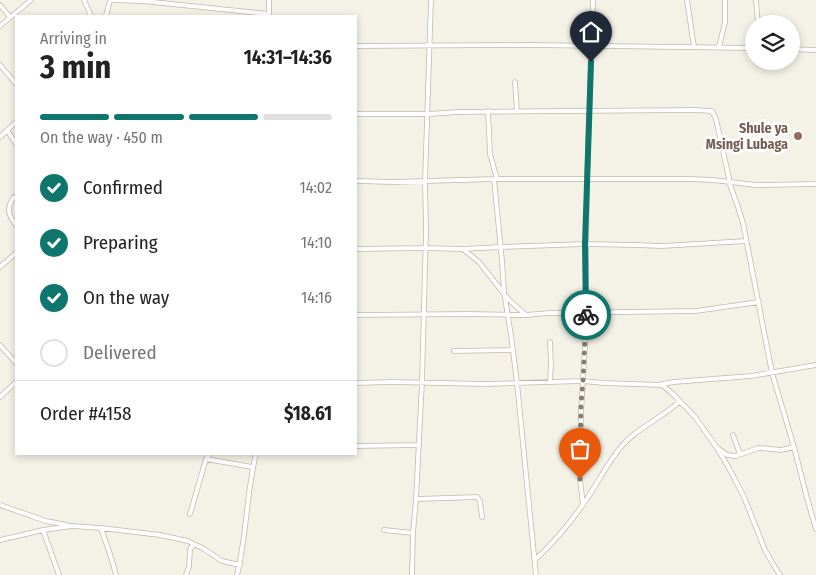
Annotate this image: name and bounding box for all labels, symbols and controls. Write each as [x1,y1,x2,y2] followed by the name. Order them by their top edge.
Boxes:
[570,11,612,62] pin
[745,15,800,70] map controls
[745,15,800,70] button: layers
[577,18,605,46] icon: home
[40,29,107,48] text: Arriving in
[244,46,332,69] text: 14:31–14:36
[40,48,111,86] text: 3 min
[706,120,788,153] place label: Shule ya Msingi Lubaga
[40,128,163,147] text: On the way · 450 m
[792,130,804,142] marker: Shule ya Msingi Lubaga
[40,174,68,202] icon: check
[83,176,163,199] text: Confirmed
[299,178,332,197] text: 14:02
[40,229,68,257] icon: check
[83,231,158,254] text: Preparing
[301,233,332,252] text: 14:10
[40,284,68,312] icon: check
[83,286,169,309] text: On the way
[301,288,332,307] text: 14:16
[561,290,611,340] courier
[572,301,600,329] icon: bike
[83,341,157,364] text: Delivered
[40,402,131,425] text: Order #4158
[284,402,332,425] text: $18.61
[559,428,601,479] pin
[566,435,594,463] icon: bag

